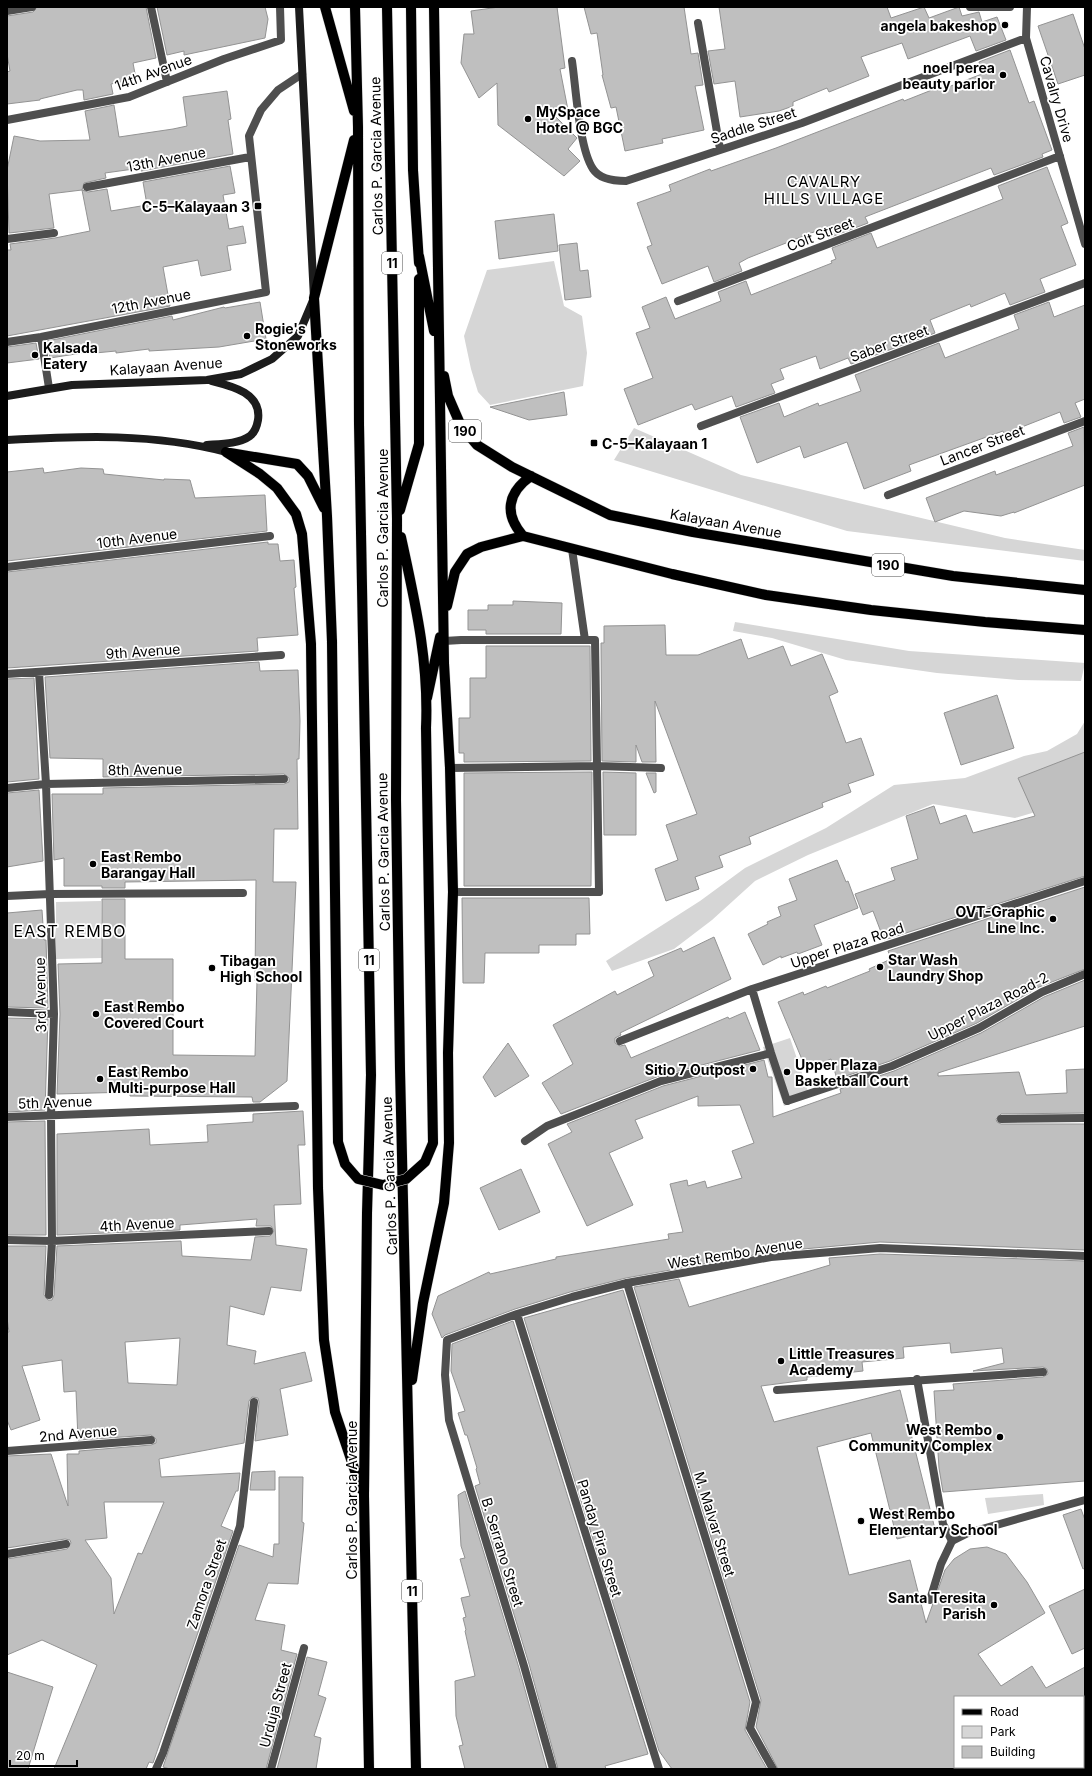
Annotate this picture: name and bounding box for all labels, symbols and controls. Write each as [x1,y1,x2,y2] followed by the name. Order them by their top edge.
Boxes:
[881,17,997,34] place label: angela bakeshop
[1000,20,1010,30] marker: angela bakeshop
[112,50,194,94] street label: 14th Avenue
[1037,54,1077,144] street label: Cavalry Drive
[903,59,995,92] place label: noel perea beauty parlor
[998,70,1008,80] marker: noel perea beauty parlor
[366,76,386,236] street label: Carlos P. Garcia Avenue
[536,103,623,136] place label: MySpace Hotel @ BGC
[708,103,798,147] street label: Saddle Street
[523,114,533,124] marker: MySpace Hotel @ BGC
[125,143,207,175] street label: 13th Avenue
[764,172,884,208] district label: CAVALRY HILLS VILLAGE
[142,198,250,215] place label: C-5–Kalayaan 3
[253,201,263,211] marker: C-5–Kalayaan 3
[784,213,856,255] street label: Colt Street
[382,252,402,274] road number: 11
[110,285,192,317] street label: 12th Avenue
[255,320,337,353] place label: Rogie's Stoneworks
[847,321,931,365] street label: Saber Street
[242,331,252,341] marker: Rogie's Stoneworks
[43,339,98,372] place label: Kalsada Eatery
[30,350,40,360] marker: Kalsada Eatery
[109,354,223,378] street label: Kalayaan Avenue
[449,420,481,442] road number: 190
[937,421,1027,469] street label: Lancer Street
[602,435,707,452] place label: C-5–Kalayaan 1
[589,438,599,448] marker: C-5–Kalayaan 1
[374,449,391,607] street label: Carlos P. Garcia Avenue
[669,505,783,541] street label: Kalayaan Avenue
[96,525,178,551] street label: 10th Avenue
[872,554,904,576] road number: 190
[105,640,181,662] street label: 9th Avenue
[108,760,182,778] street label: 8th Avenue
[373,772,393,932] street label: Carlos P. Garcia Avenue
[101,848,195,881] place label: East Rembo Barangay Hall
[88,859,98,869] marker: East Rembo Barangay Hall
[955,903,1045,936] place label: OVT-Graphic Line Inc.
[1048,914,1058,924] marker: OVT-Graphic Line Inc.
[788,919,906,971] street label: Upper Plaza Road
[14,921,126,941] district label: EAST REMBO
[359,949,379,971] road number: 11
[888,951,983,984] place label: Star Wash Laundry Shop
[220,952,302,985] place label: Tibagan High School
[31,957,49,1033] street label: 3rd Avenue
[875,962,885,972] marker: Star Wash Laundry Shop
[207,963,217,973] marker: Tibagan High School
[925,968,1051,1044] street label: Upper Plaza Road-2
[104,998,204,1031] place label: East Rembo Covered Court
[91,1009,101,1019] marker: East Rembo Covered Court
[795,1056,908,1089] place label: Upper Plaza Basketball Court
[645,1061,745,1078] place label: Sitio 7 Outpost
[108,1063,236,1096] place label: East Rembo Multi-purpose Hall
[748,1064,758,1074] marker: Sitio 7 Outpost
[782,1067,792,1077] marker: Upper Plaza Basketball Court
[95,1074,105,1084] marker: East Rembo Multi-purpose Hall
[17,1092,93,1112] street label: 5th Avenue
[378,1096,400,1256] street label: Carlos P. Garcia Avenue
[99,1214,175,1234] street label: 4th Avenue
[666,1234,804,1272] street label: West Rembo Avenue
[789,1345,895,1378] place label: Little Treasures Academy
[776,1356,786,1366] marker: Little Treasures Academy
[38,1421,118,1445] street label: 2nd Avenue
[343,1421,360,1579] street label: Carlos P. Garcia Avenue
[849,1421,992,1454] place label: West Rembo Community Complex
[995,1432,1005,1442] marker: West Rembo Community Complex
[691,1469,739,1579] street label: M. Malvar Street
[574,1477,626,1599] street label: Panday Pira Street
[478,1495,528,1609] street label: B. Serrano Street
[869,1505,998,1538] place label: West Rembo Elementary School
[856,1516,866,1526] marker: West Rembo Elementary School
[183,1536,229,1631] street label: Zamora Street
[402,1580,422,1602] road number: 11
[888,1589,986,1622] place label: Santa Teresita Parish
[989,1600,999,1610] marker: Santa Teresita Parish
[256,1660,295,1749] street label: Urduja Street
[954,1696,1084,1768] legend
[990,1704,1019,1719] text: Road
[990,1724,1016,1739] text: Park
[10,1742,77,1768] scale bar
[990,1744,1035,1759] text: Building
[16,1748,45,1763] text: 20 m

